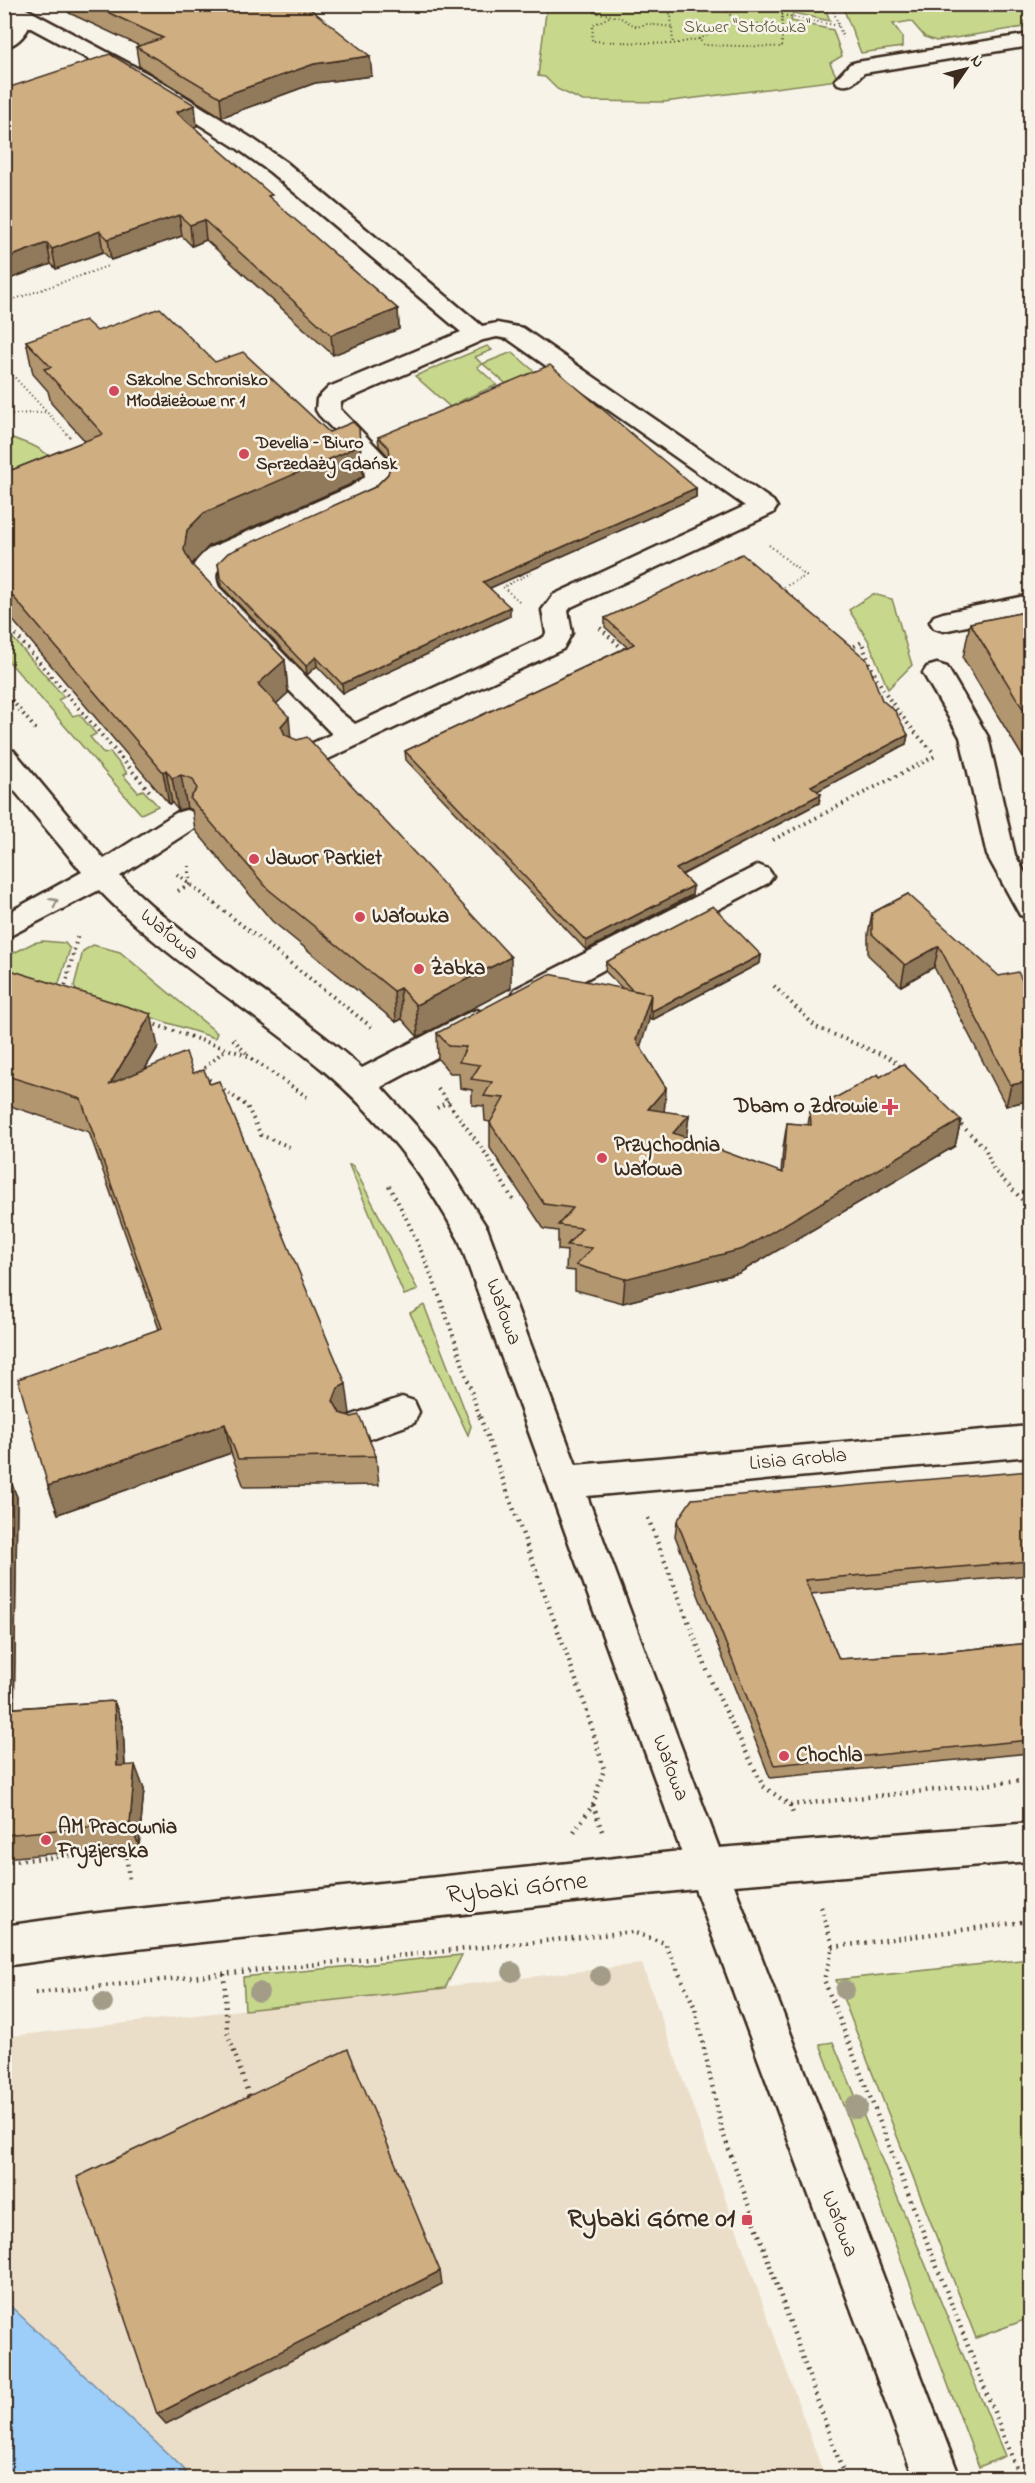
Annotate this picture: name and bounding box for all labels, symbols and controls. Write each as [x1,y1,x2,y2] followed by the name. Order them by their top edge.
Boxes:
[684,15,810,41] park label: Skwer "Stołówka"
[936,39,996,99] north arrow
[964,50,990,73] text: N
[126,368,268,415] place label: Szkolne Schronisko Młodzieżowe nr 1
[107,384,121,398] marker: Szkolne Schronisko Młodzieżowe nr 1
[255,431,399,479] place label: Develia – Biuro Sprzedaży Gdańsk
[237,447,251,461] marker: Develia – Biuro Sprzedaży Gdańsk
[266,844,383,874] place label: Jawor Parkiet
[247,852,261,866] marker: Jawor Parkiet
[48,898,59,910] one-way arrow
[133,902,205,968] street label: Wałowa
[372,902,449,932] place label: Wałowka
[353,910,367,924] marker: Wałowka
[431,954,485,984] place label: Żabka
[412,962,426,976] marker: Żabka
[733,1092,879,1122] place label: Dbam o Zdrowie
[883,1100,897,1114] marker: Dbam o Zdrowie
[614,1131,720,1185] place label: Przychodnia Wałowa
[595,1151,609,1165] marker: Przychodnia Wałowa
[477,1275,529,1349] street label: Wałowa
[748,1441,848,1479] street label: Lisia Grobla
[644,1731,696,1805] street label: Wałowa
[796,1741,863,1771] place label: Chochla
[777,1749,791,1763] marker: Chochla
[57,1813,177,1869] place label: AM Pracownia Fryzjerska
[39,1833,53,1847] marker: AM Pracownia Fryzjerska
[445,1863,590,1915] street label: Rybaki Górne
[813,2187,865,2261] street label: Wałowa
[567,2201,736,2239] place label: Rybaki Górne 01
[740,2213,754,2227] marker: Rybaki Górne 01

